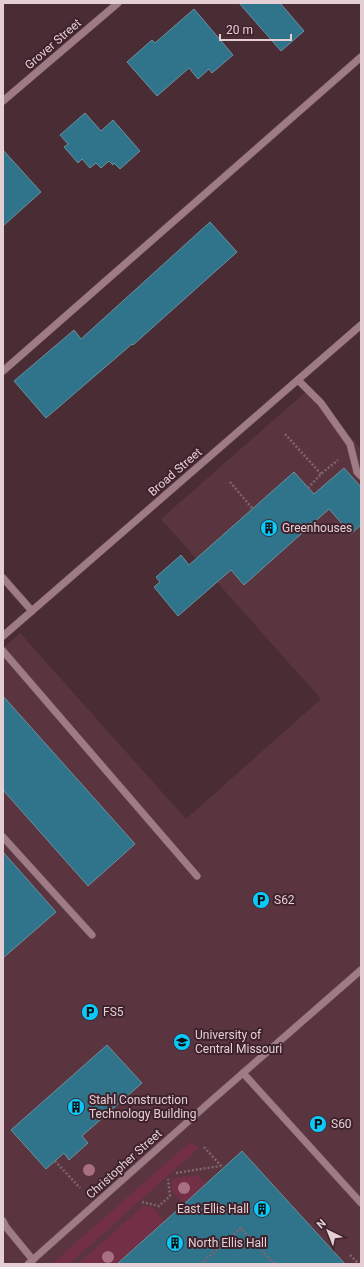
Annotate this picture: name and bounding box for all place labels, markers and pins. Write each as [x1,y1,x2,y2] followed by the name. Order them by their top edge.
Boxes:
[259,518,279,538] building icon: Greenhouses
[282,521,352,535] place label: Greenhouses
[251,890,271,910] parking icon: S62
[274,893,295,907] place label: S62
[80,1002,100,1022] parking icon: FS5
[103,1005,124,1019] place label: FS5
[195,1028,282,1056] place label: University of Central Missouri
[172,1032,192,1052] school or university icon: University of Central Missouri
[89,1093,196,1121] place label: Stahl Construction Technology Building
[66,1097,86,1117] building icon: Stahl Construction Technology Building
[308,1114,328,1134] parking icon: S60
[331,1117,352,1131] place label: S60
[252,1199,272,1219] building icon: East Ellis Hall
[177,1202,249,1216] place label: East Ellis Hall
[165,1233,185,1253] building icon: North Ellis Hall
[188,1236,267,1250] place label: North Ellis Hall

